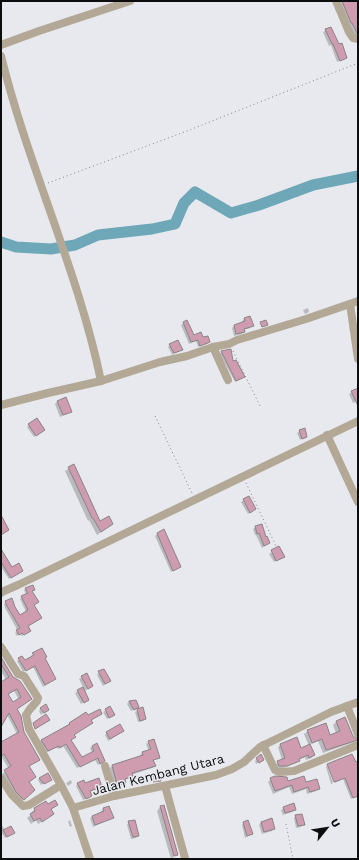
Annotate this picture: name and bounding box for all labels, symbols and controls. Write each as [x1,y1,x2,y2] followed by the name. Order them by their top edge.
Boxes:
[91,751,226,798] street label: Jalan Kembang Utara
[307,808,347,848] north arrow
[328,817,343,830] text: U

